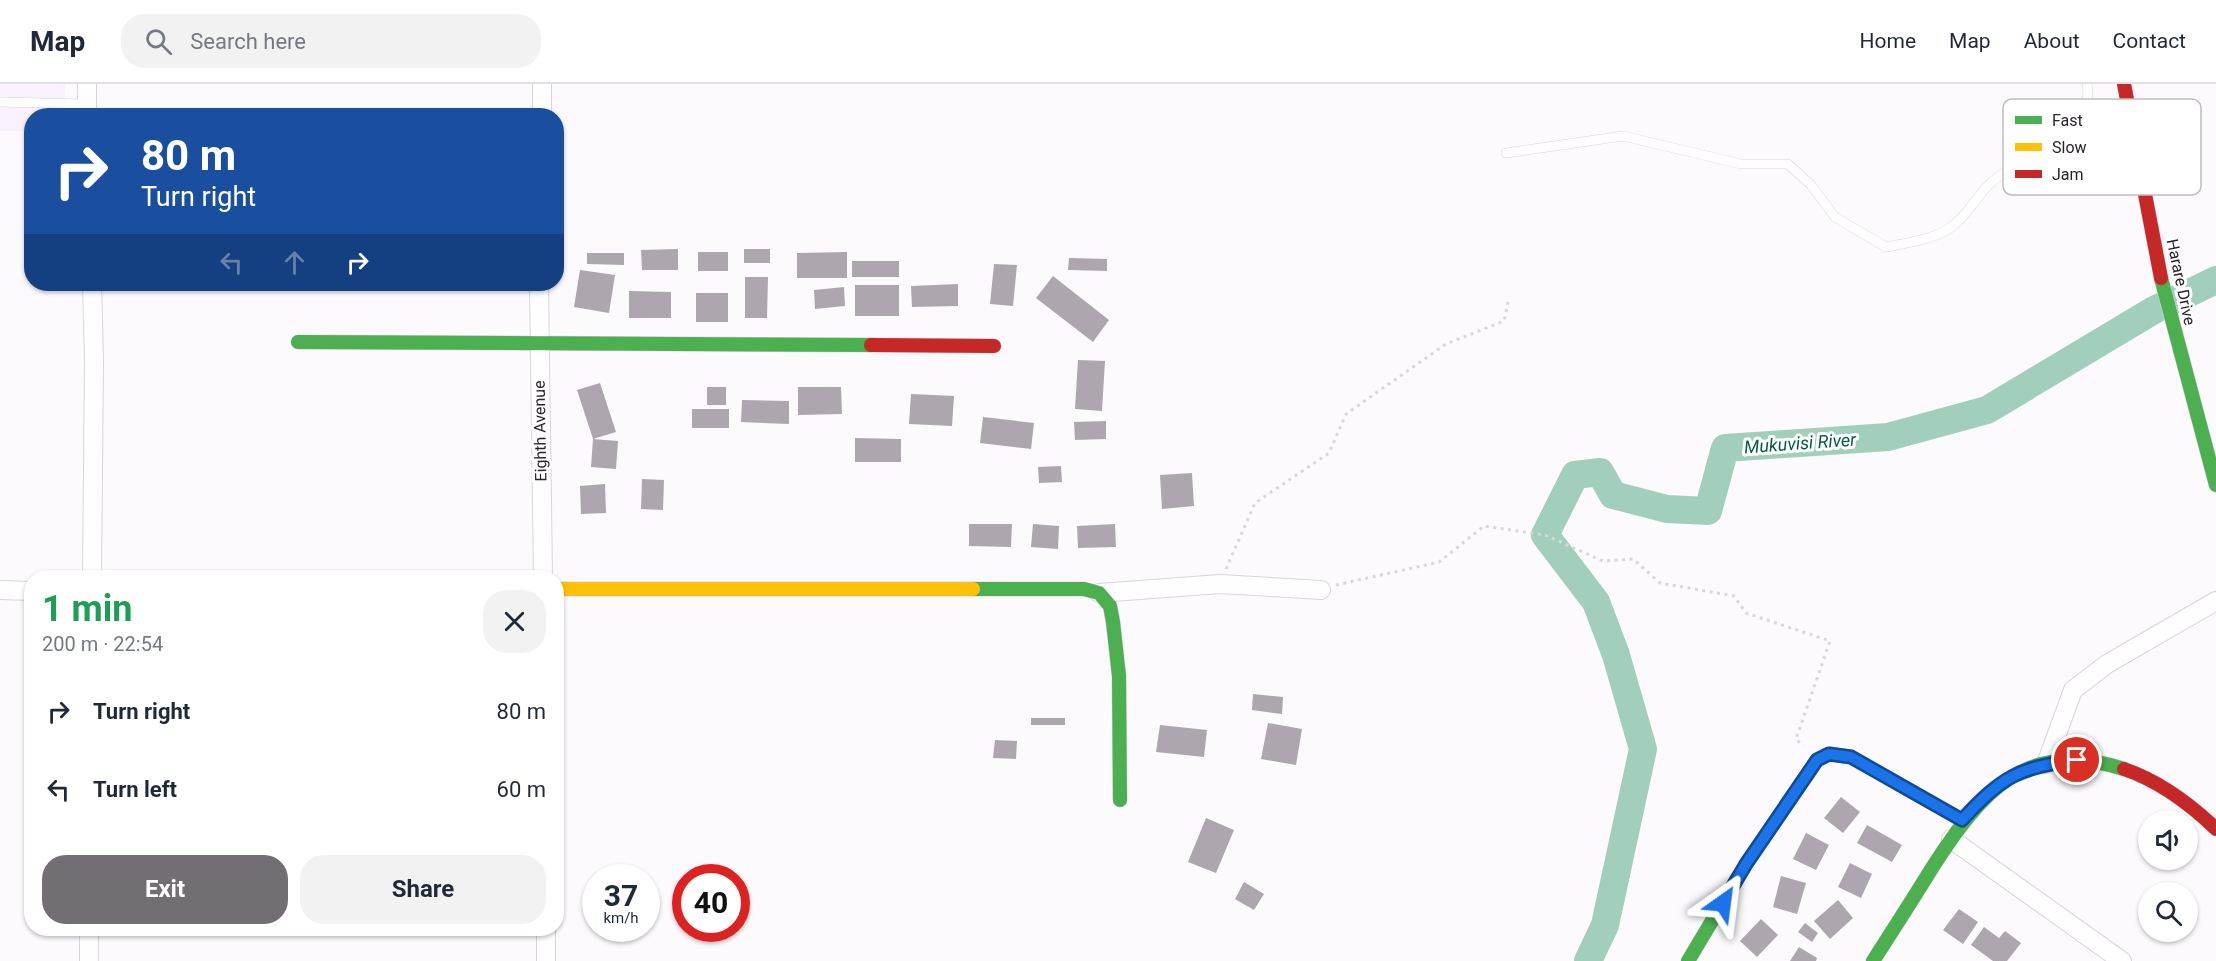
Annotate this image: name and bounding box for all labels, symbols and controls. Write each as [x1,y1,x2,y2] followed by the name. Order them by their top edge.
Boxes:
[121,14,541,68] search box
[30,25,85,58] text: Map
[142,25,175,58] icon: search
[190,29,306,54] text: Search here
[1860,29,1916,53] text: Home
[1949,29,1991,53] text: Map
[2024,29,2080,53] text: About
[2113,29,2186,53] text: Contact
[2003,99,2201,195] legend
[2052,111,2083,130] text: Fast
[141,131,236,180] text: 80 m
[42,132,120,210] icon: right
[2052,138,2087,157] text: Slow
[2052,165,2084,184] text: Jam
[141,181,256,213] text: Turn right
[2163,237,2199,327] street label: Harare Drive
[215,246,248,279] icon: left
[278,246,311,279] icon: ahead
[341,246,374,279] icon: right
[530,380,550,482] street label: Eighth Avenue
[1743,429,1858,457] water label: Mukuvisi River
[42,588,133,630] text: 1 min
[483,590,546,653] button: close
[42,632,163,656] text: 200 m · 22:54
[42,695,75,728] icon: right
[93,699,190,724] text: Turn right
[497,699,546,724] text: 80 m
[2051,734,2102,785] pin
[2060,743,2093,776] icon: arrive
[42,773,75,806] icon: left
[93,777,177,802] text: Turn left
[497,777,546,802] text: 60 m
[2138,810,2198,942] map controls
[2138,810,2198,870] button: sound
[42,855,288,924] button: Exit
[300,855,546,924] button: Share
[672,864,750,942] speed limit sign: 40
[1691,871,1755,935] position arrow
[604,878,638,913] text: 37
[2138,882,2198,942] button: search
[603,909,639,927] text: km/h

